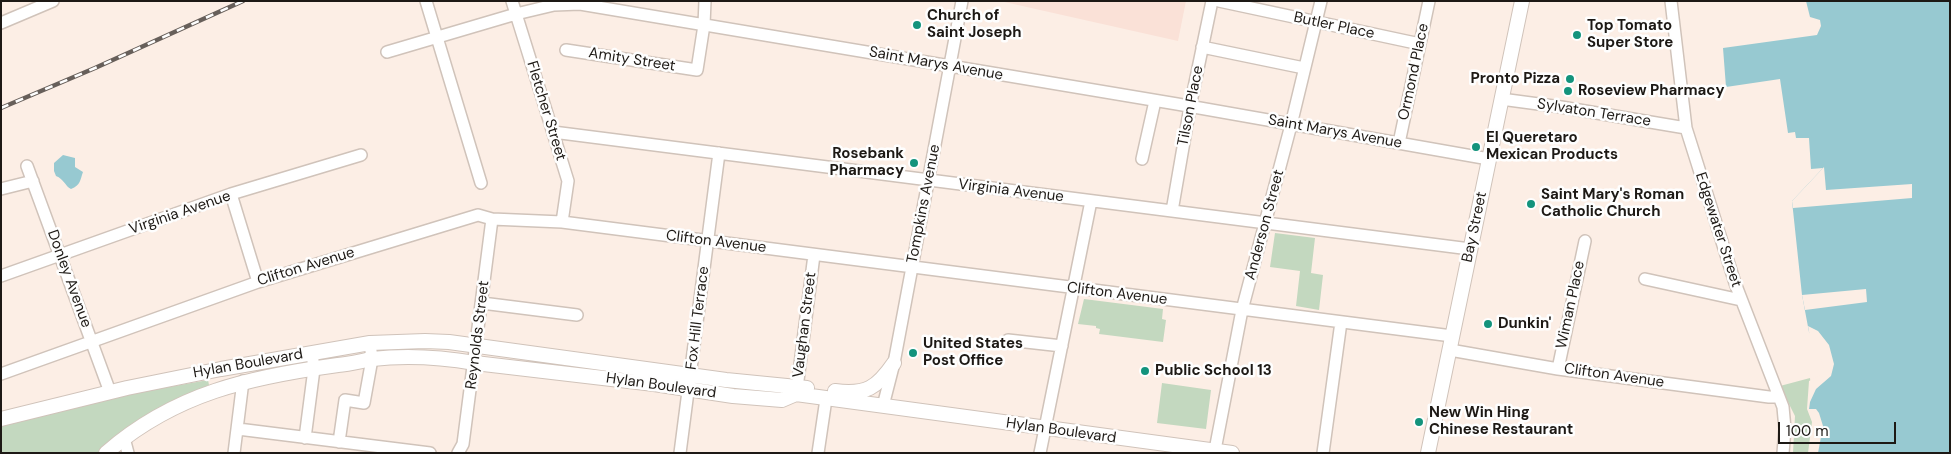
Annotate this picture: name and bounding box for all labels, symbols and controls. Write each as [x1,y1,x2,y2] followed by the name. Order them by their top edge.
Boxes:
[927,7,1022,42] place label: Church of Saint Joseph
[1292,9,1376,43] street label: Butler Place
[1587,17,1673,52] place label: Top Tomato Super Store
[911,19,923,31] marker: Church of Saint Joseph
[1395,22,1433,122] street label: Ormond Place
[1571,29,1583,41] marker: Top Tomato Super Store
[868,43,1004,85] street label: Saint Marys Avenue
[587,44,677,76] street label: Amity Street
[522,59,570,163] street label: Fletcher Street
[1174,64,1208,148] street label: Tilson Place
[1471,70,1560,88] place label: Pronto Pizza
[1564,73,1576,85] marker: Pronto Pizza
[1578,82,1724,100] place label: Roseview Pharmacy
[1562,85,1574,97] marker: Roseview Pharmacy
[1536,95,1652,131] street label: Sylvaton Terrace
[1267,111,1403,153] street label: Saint Marys Avenue
[1486,129,1618,164] place label: El Queretaro Mexican Products
[1470,141,1482,153] marker: El Queretaro Mexican Products
[904,143,944,265] street label: Tompkins Avenue
[830,145,904,180] place label: Rosebank Pharmacy
[908,157,920,169] marker: Rosebank Pharmacy
[1242,168,1288,282] street label: Anderson Street
[1691,170,1745,290] street label: Edgewater Street
[957,176,1065,206] street label: Virginia Avenue
[1541,186,1684,221] place label: Saint Mary's Roman Catholic Church
[127,187,233,239] street label: Virginia Avenue
[1459,190,1491,264] street label: Bay Street
[1525,198,1537,210] marker: Saint Mary's Roman Catholic Church
[665,227,767,257] street label: Clifton Avenue
[43,228,95,330] street label: Donley Avenue
[255,244,357,290] street label: Clifton Avenue
[1553,259,1589,351] street label: Wiman Place
[683,265,713,371] street label: Fox Hill Terrace
[790,271,820,379] street label: Vaughan Street
[1066,279,1168,309] street label: Clifton Avenue
[462,280,494,390] street label: Reynolds Street
[1498,315,1551,333] place label: Dunkin'
[1482,318,1494,330] marker: Dunkin'
[923,335,1023,370] place label: United States Post Office
[192,345,304,383] street label: Hylan Boulevard
[907,347,919,359] marker: United States Post Office
[1563,360,1665,392] street label: Clifton Avenue
[1155,362,1272,380] place label: Public School 13
[1139,365,1151,377] marker: Public School 13
[605,369,717,403] street label: Hylan Boulevard
[1429,404,1573,439] place label: New Win Hing Chinese Restaurant
[1781,412,1898,444] scale bar
[1005,414,1117,448] street label: Hylan Boulevard
[1413,416,1425,428] marker: New Win Hing Chinese Restaurant
[1786,421,1829,441] text: 100 m

